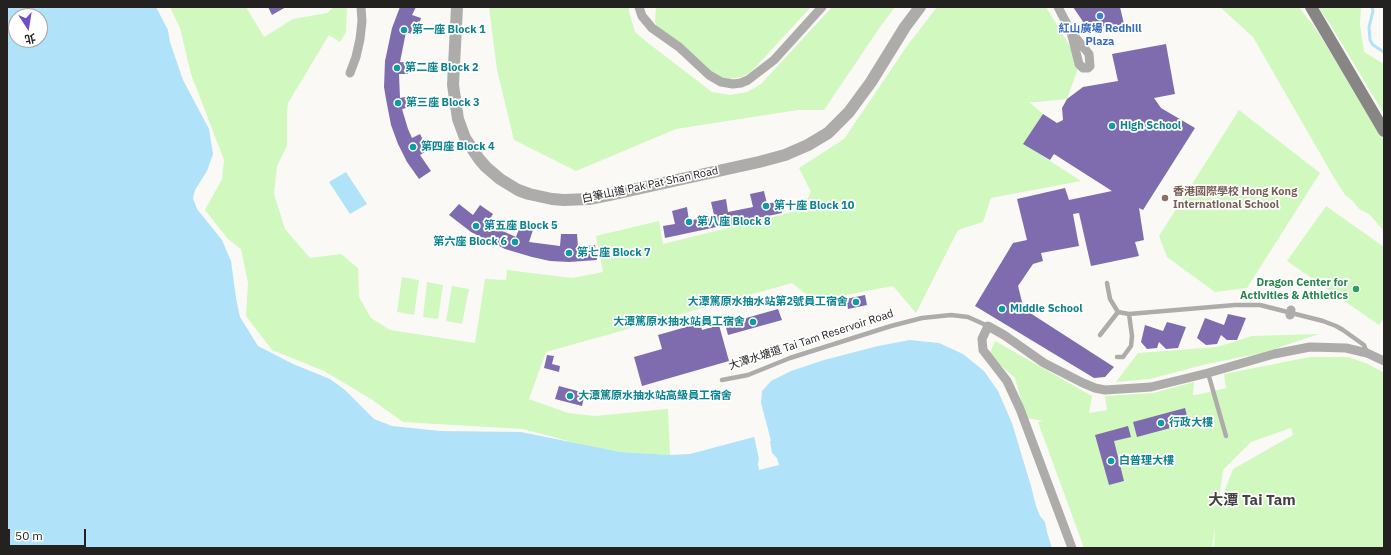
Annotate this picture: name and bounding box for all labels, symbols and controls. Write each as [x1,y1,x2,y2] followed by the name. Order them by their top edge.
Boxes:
[8,8,48,48] north arrow
[1095,11,1105,21] marker: 紅山廣場 Redhill Plaza
[1059,22,1141,48] place label: 紅山廣場 Redhill Plaza
[412,23,486,37] place label: 第一座 Block 1
[399,25,409,35] marker: 第一座 Block 1
[23,31,37,47] text: 北
[405,61,479,75] place label: 第二座 Block 2
[392,63,402,73] marker: 第二座 Block 2
[406,96,480,110] place label: 第三座 Block 3
[393,98,403,108] marker: 第三座 Block 3
[1120,119,1181,133] place label: High School
[1107,121,1117,131] marker: High School
[421,140,495,154] place label: 第四座 Block 4
[408,142,418,152] marker: 第四座 Block 4
[581,164,719,206] street label: 白筆山道 Pak Pat Shan Road
[1173,185,1297,211] place label: 香港國際學校 Hong Kong International School
[1160,193,1170,203] marker: 香港國際學校 Hong Kong International School
[774,199,854,213] place label: 第十座 Block 10
[761,201,771,211] marker: 第十座 Block 10
[697,215,771,229] place label: 第八座 Block 8
[684,217,694,227] marker: 第八座 Block 8
[484,219,558,233] place label: 第五座 Block 5
[471,221,481,231] marker: 第五座 Block 5
[433,235,507,249] place label: 第六座 Block 6
[510,237,520,247] marker: 第六座 Block 6
[577,246,651,260] place label: 第七座 Block 7
[564,248,574,258] marker: 第七座 Block 7
[1240,276,1348,302] place label: Dragon Center for Activities & Athletics
[1351,284,1361,294] marker: Dragon Center for Activities & Athletics
[687,295,848,309] place label: 大潭篤原水抽水站第2號員工宿舍
[851,297,861,307] marker: 大潭篤原水抽水站第2號員工宿舍
[1010,302,1082,316] place label: Middle School
[997,304,1007,314] marker: Middle School
[727,307,895,373] street label: 大潭水塘道 Tai Tam Reservoir Road
[613,315,745,329] place label: 大潭篤原水抽水站員工宿舍
[748,317,758,327] marker: 大潭篤原水抽水站員工宿舍
[578,389,732,403] place label: 大潭篤原水抽水站高級員工宿舍
[565,391,575,401] marker: 大潭篤原水抽水站高級員工宿舍
[1169,416,1213,430] place label: 行政大樓
[1156,418,1166,428] marker: 行政大樓
[1119,454,1174,468] place label: 白普理大樓
[1106,456,1116,466] marker: 白普理大樓
[1208,492,1296,510] district label: 大潭 Tai Tam
[10,521,88,547] scale bar
[15,528,43,543] text: 50 m

